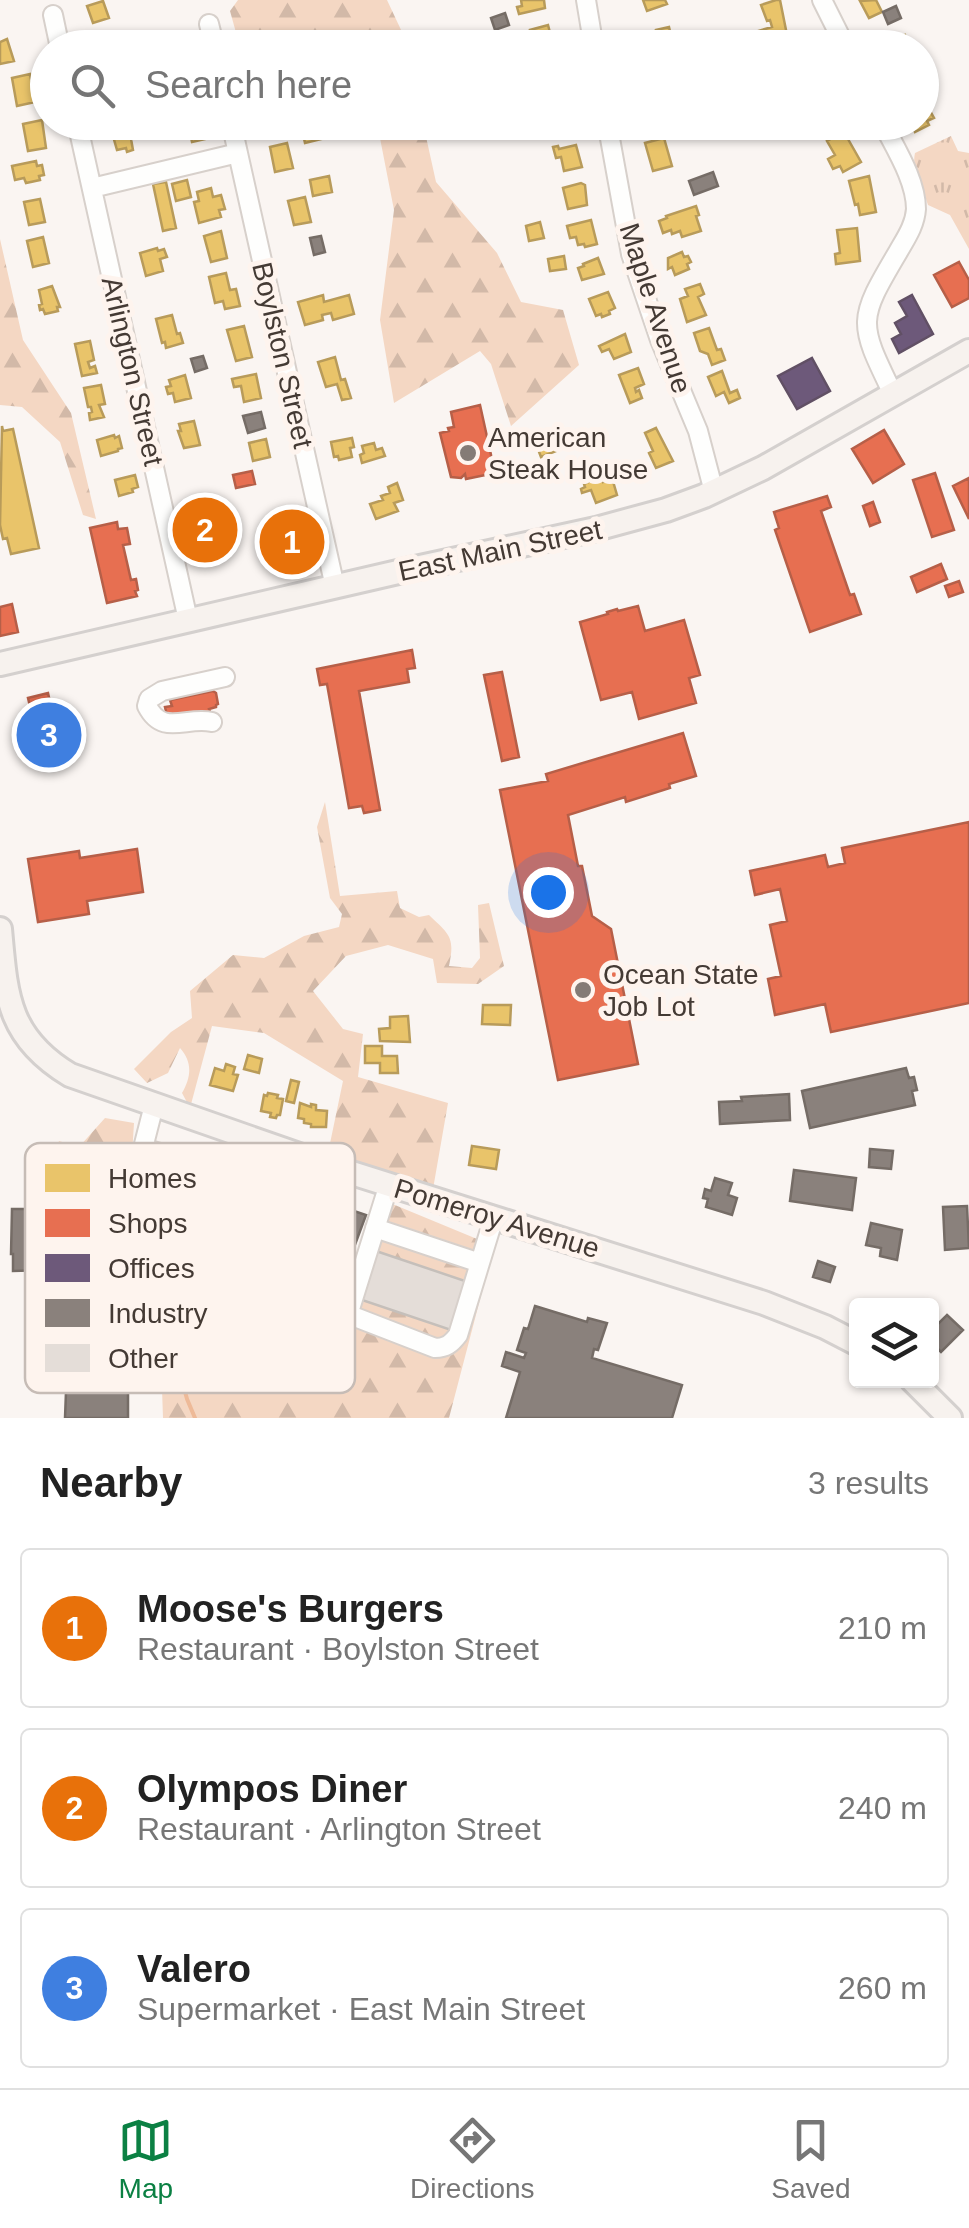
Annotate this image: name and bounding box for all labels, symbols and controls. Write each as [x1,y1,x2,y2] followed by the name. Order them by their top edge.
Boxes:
[30,30,939,140] search box
[65,58,120,113] icon: search
[145,64,352,106] text: Search here
[613,219,698,397] street label: Maple Avenue
[246,259,319,451] street label: Boylston Street
[96,274,169,469] street label: Arlington Street
[488,422,648,485] place label: American Steak House
[457,442,479,464] marker: American Steak House
[172,492,238,568] pin: 2
[260,504,324,580] pin: 1
[396,514,605,587] street label: East Main Street
[17,698,82,772] pin: 3
[523,867,574,918] your location
[603,959,759,1022] place label: Ocean State Job Lot
[572,979,594,1001] marker: Ocean State Job Lot
[25,1143,355,1393] legend
[108,1163,197,1194] text: Homes
[391,1173,603,1264] street label: Pomeroy Avenue
[108,1208,187,1239] text: Shops
[108,1253,195,1284] text: Offices
[108,1298,208,1329] text: Industry
[849,1298,939,1388] map controls
[849,1298,939,1388] button: layers
[108,1343,178,1374] text: Other
[40,1459,182,1506] text: Nearby
[808,1465,929,1501] text: 3 results
[137,1588,444,1630] text: Moose's Burgers
[66,1610,83,1646] text: 1
[838,1610,927,1646] text: 210 m
[137,1631,539,1667] text: Restaurant · Boylston Street
[137,1768,407,1810] text: Olympos Diner
[66,1790,83,1826] text: 2
[838,1790,927,1826] text: 240 m
[137,1811,541,1847] text: Restaurant · Arlington Street
[137,1948,251,1990] text: Valero
[66,1970,83,2006] text: 3
[838,1970,927,2006] text: 260 m
[137,1991,585,2027] text: Supermarket · East Main Street
[118,2113,173,2205] tab: Map
[410,2113,535,2205] tab: Directions
[771,2113,851,2205] tab: Saved

